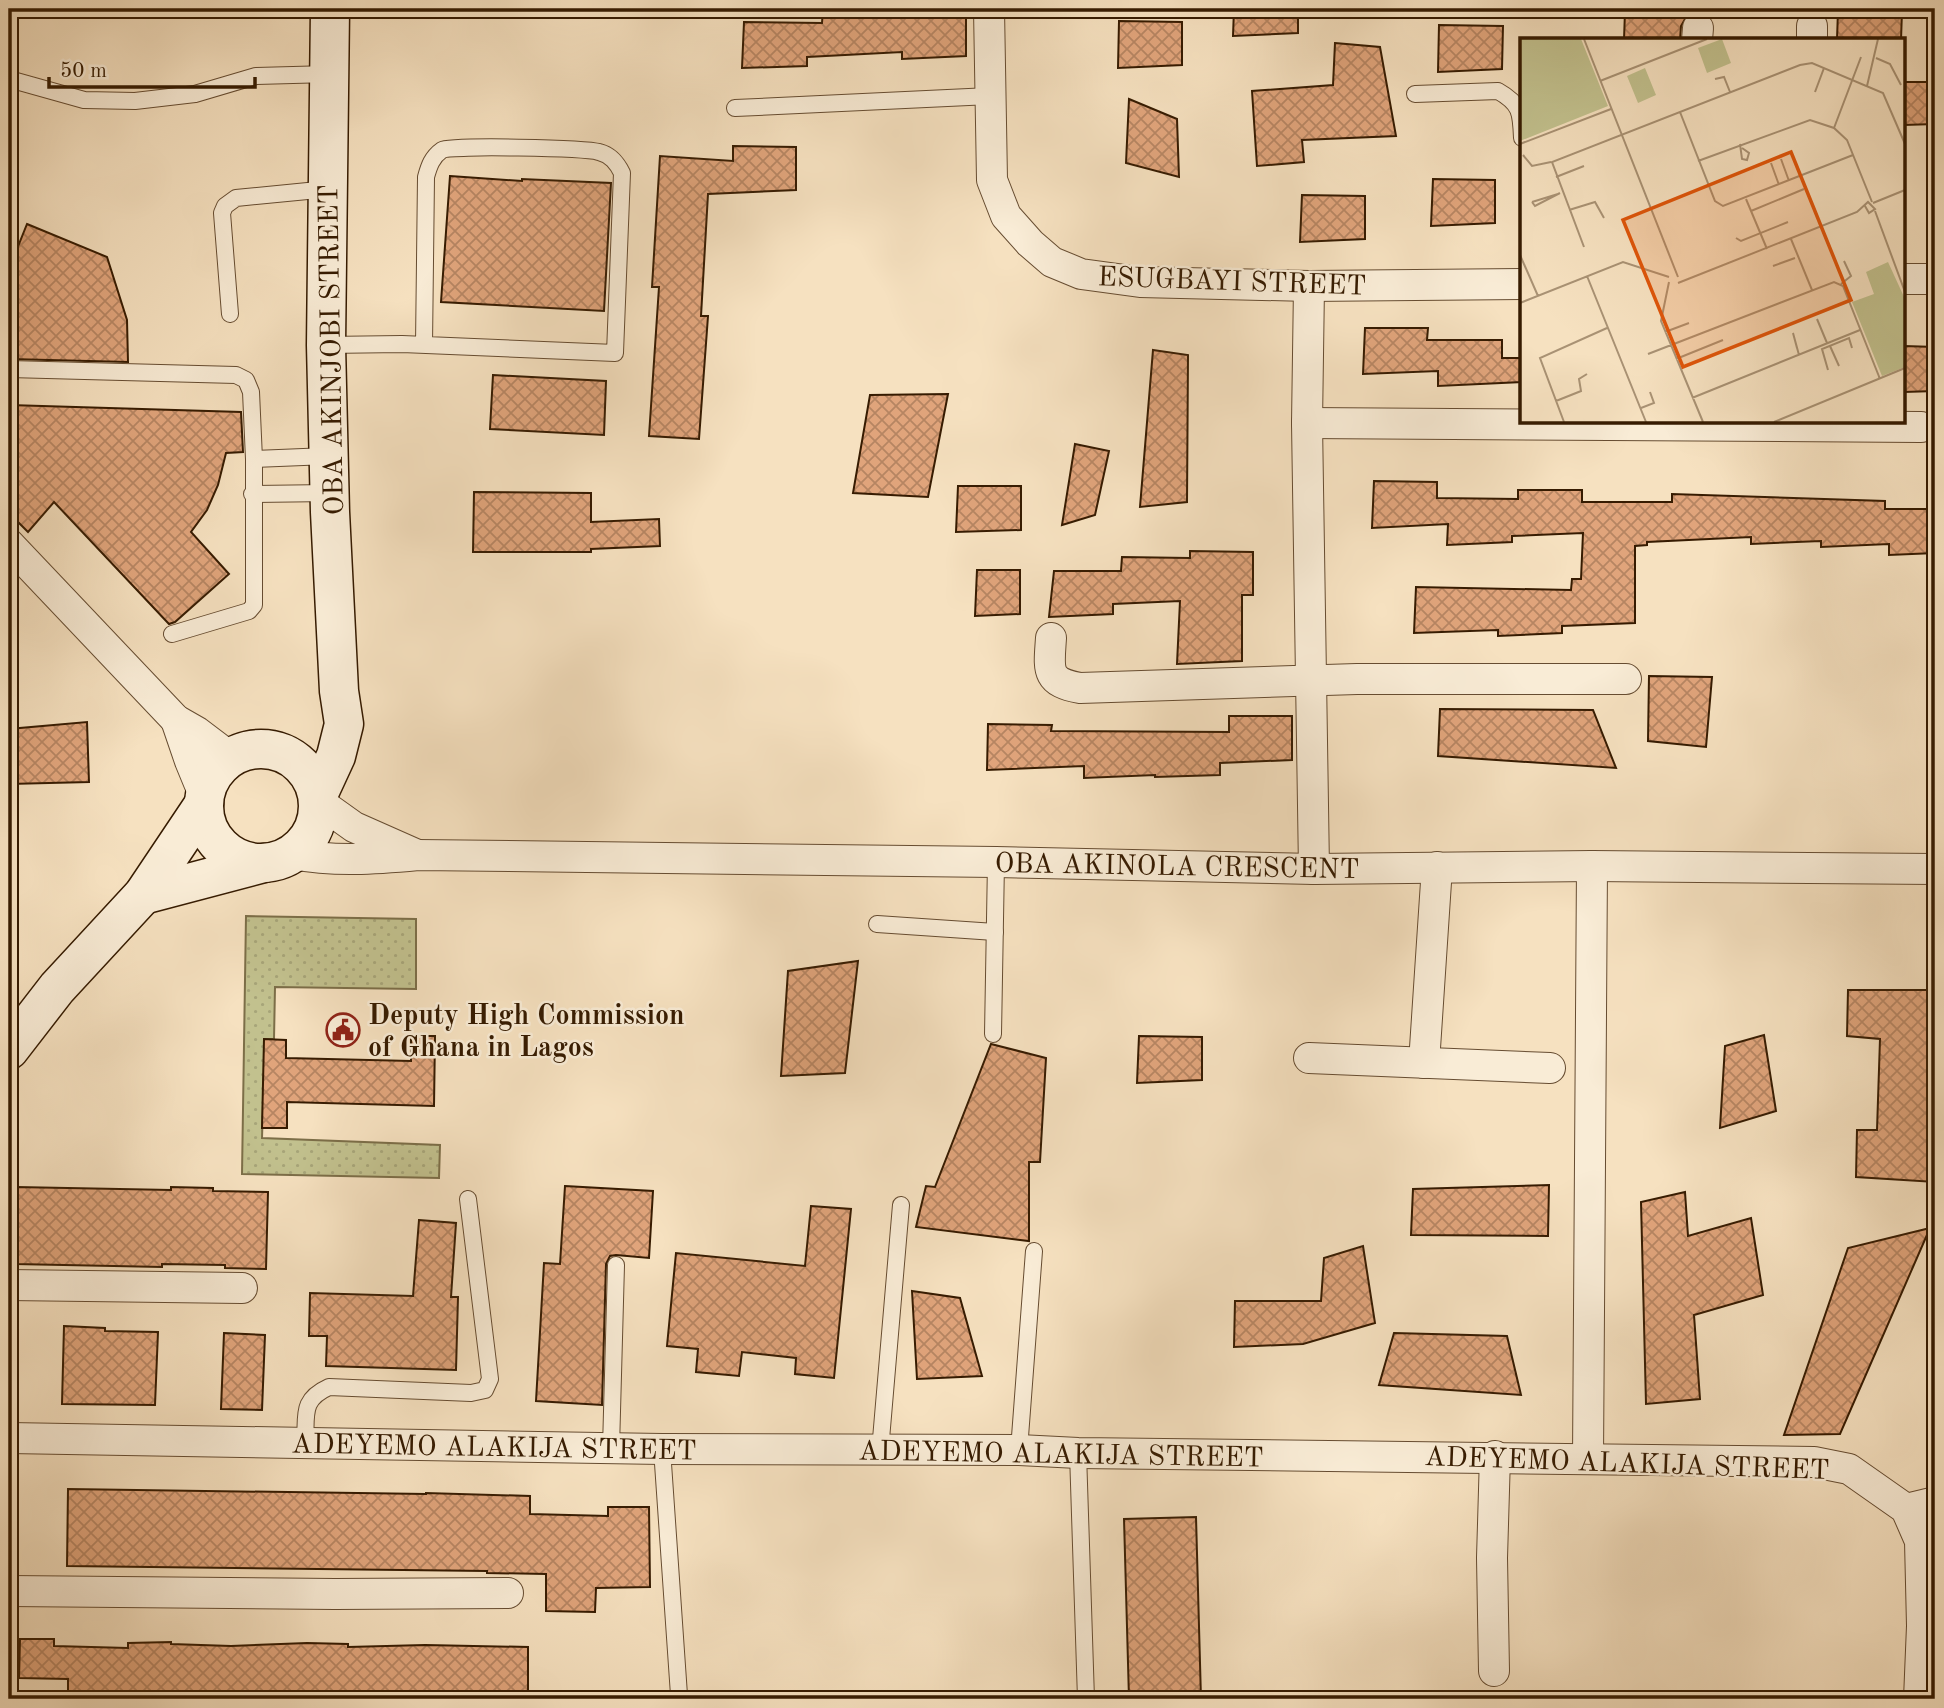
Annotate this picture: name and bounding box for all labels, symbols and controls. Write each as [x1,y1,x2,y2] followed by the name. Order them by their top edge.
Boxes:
[1520,38,1906,424] inset map
[49,46,256,90] scale bar
[60,61,107,82] text: 50 m
[316,184,350,516] street label: OBA AKINJOBI STREET
[1097,264,1367,302] street label: ESUGBAYI STREET
[994,851,1360,885] street label: OBA AKINOLA CRESCENT
[368,1003,685,1063] place label: Deputy High Commission of Ghana in Lagos
[324,1011,362,1049] public building icon: Deputy High Commission of Ghana in Lagos
[291,1431,697,1467] street label: ADEYEMO ALAKIJA STREET
[858,1438,1264,1474] street label: ADEYEMO ALAKIJA STREET
[1424,1444,1830,1486] street label: ADEYEMO ALAKIJA STREET

